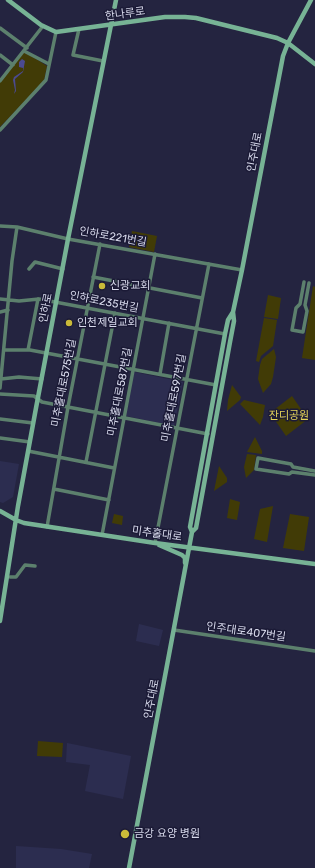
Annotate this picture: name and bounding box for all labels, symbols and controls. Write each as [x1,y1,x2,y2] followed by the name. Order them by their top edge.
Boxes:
[104,5,146,23] street label: 한나루로
[245,131,265,173] street label: 인주대로
[78,225,148,249] street label: 인하로221번길
[110,279,150,293] place label: 신광교회
[97,281,107,291] marker: 신광교회
[68,289,140,315] street label: 인하로235번길
[37,292,55,324] street label: 인하로
[77,316,138,330] place label: 인천제일교회
[64,318,74,328] marker: 인천제일교회
[49,338,79,428] street label: 미추홀대로575번길
[105,347,135,437] street label: 미추홀대로587번길
[159,353,189,443] street label: 미추홀대로597번길
[269,409,309,423] park label: 잔디공원
[131,524,183,544] street label: 미추홀대로
[205,620,287,644] street label: 인주대로407번길
[142,678,162,720] street label: 인주대로
[134,827,200,841] place label: 금강 요양 병원
[119,828,131,840] marker: 금강 요양 병원

